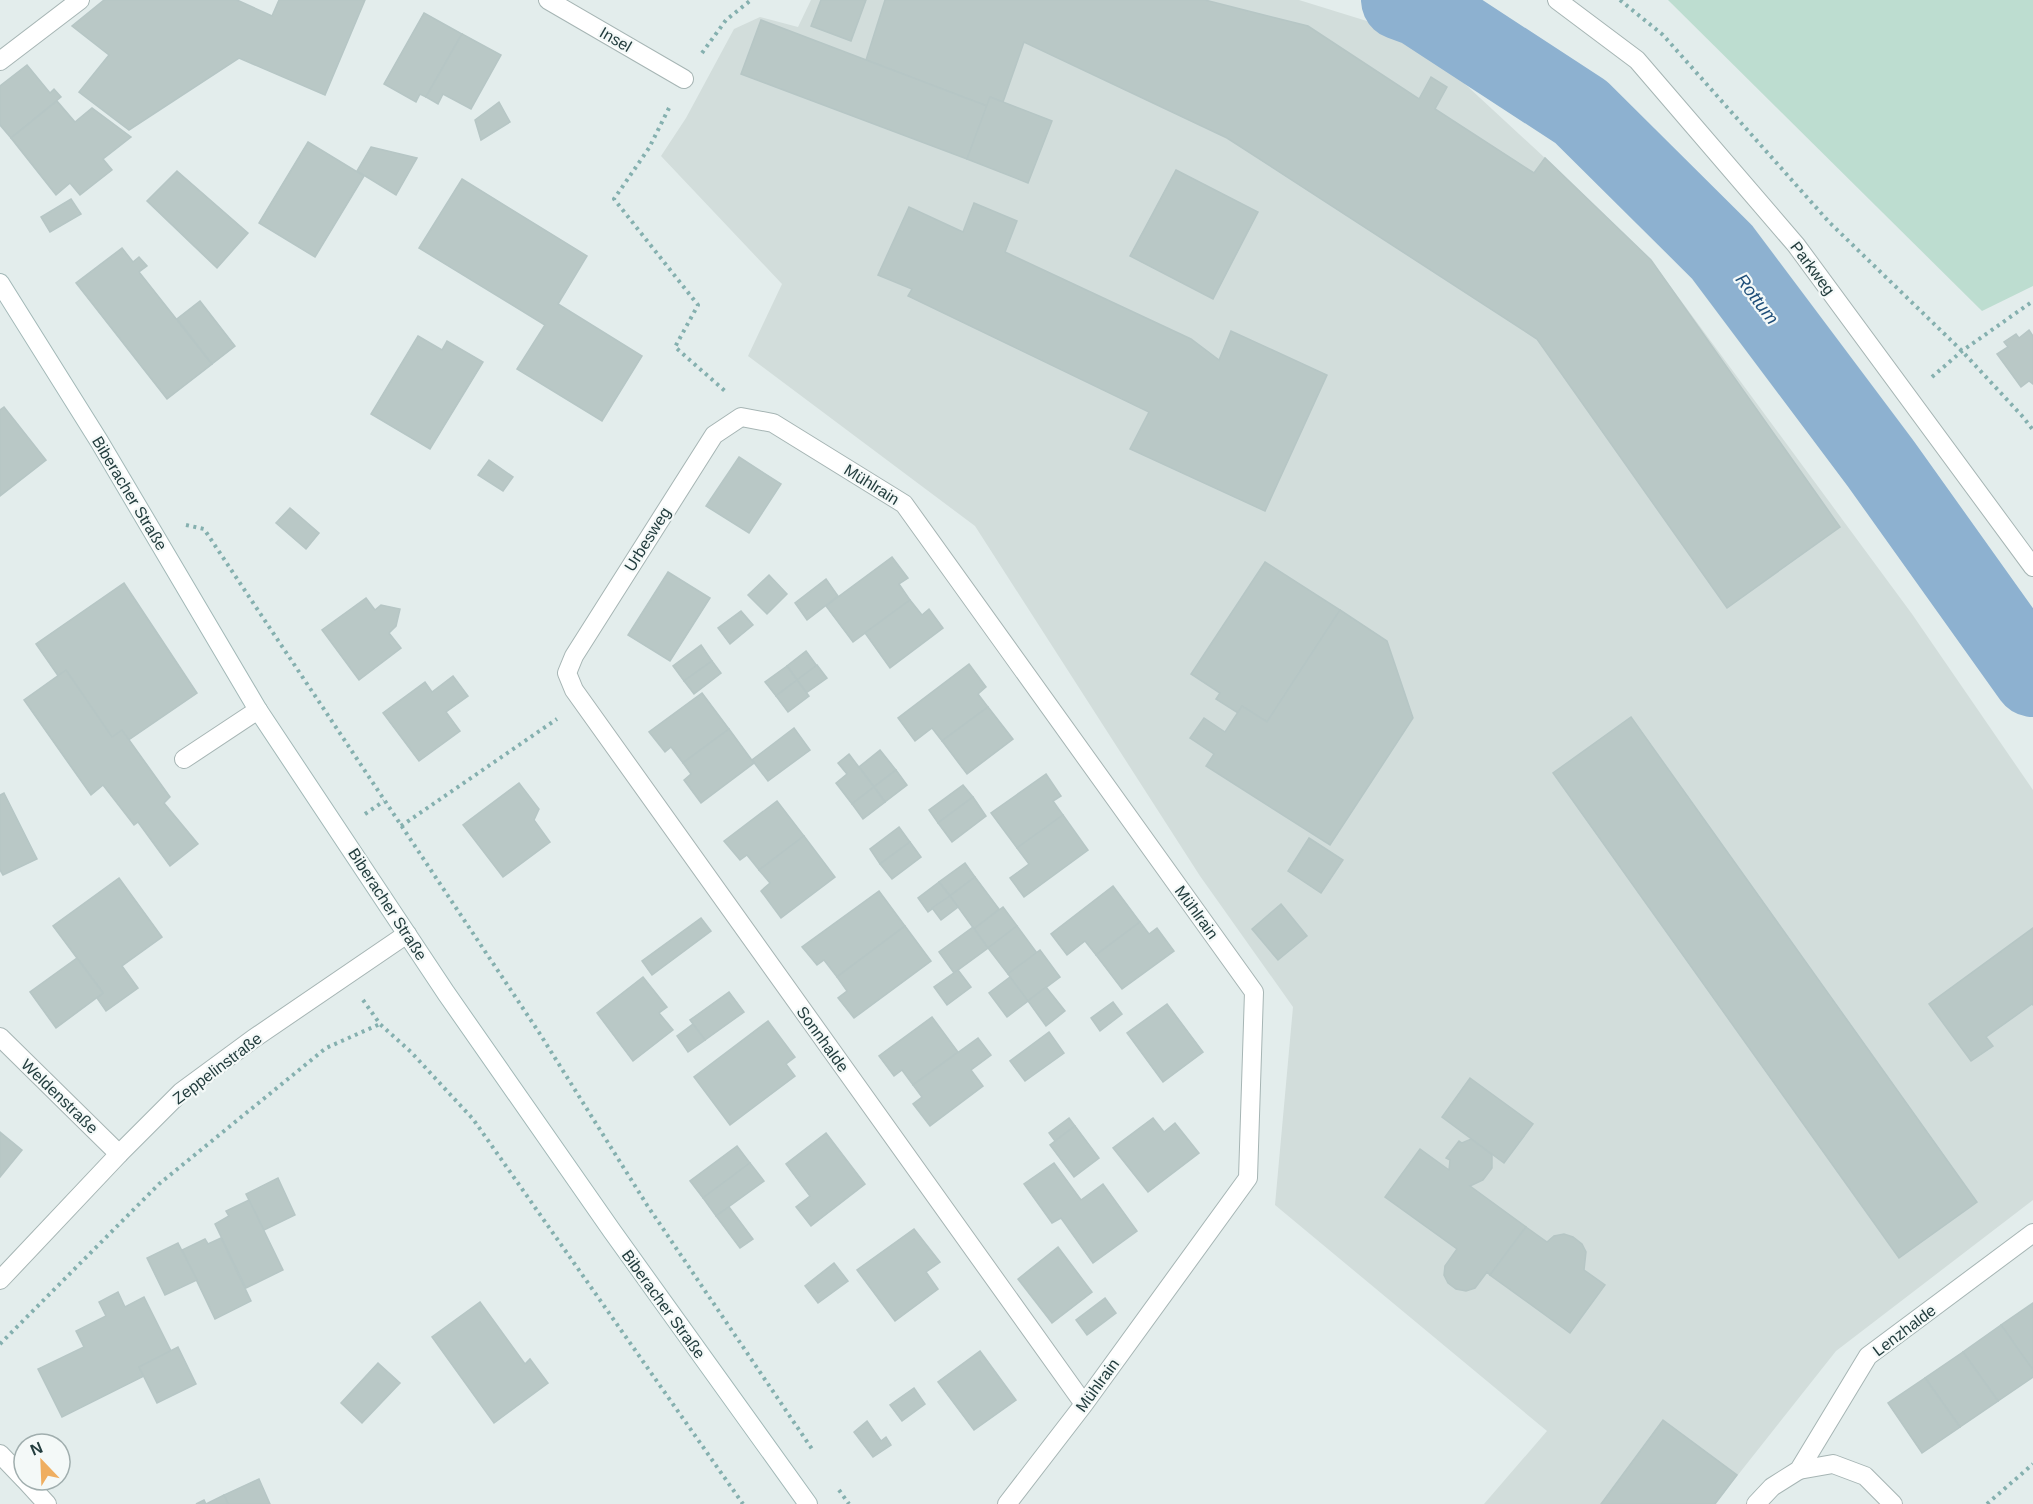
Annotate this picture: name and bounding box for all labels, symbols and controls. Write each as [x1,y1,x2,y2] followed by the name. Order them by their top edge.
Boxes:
[597,24,635,55] street label: Insel
[1787,238,1838,298] street label: Parkweg
[1732,270,1782,328] water label: Rottum
[89,433,170,553] street label: Biberacher Straße
[841,461,902,508] street label: Mühlrain
[621,504,674,574] street label: Urbesweg
[345,845,430,963] street label: Biberacher Straße
[1172,882,1222,942] street label: Mühlrain
[793,1003,852,1075] street label: Sonnhalde
[170,1029,265,1107] street label: Zeppelinstraße
[18,1056,101,1137] street label: Weldenstraße
[619,1247,709,1362] street label: Biberacher Straße
[1870,1301,1939,1359] street label: Lenzhalde
[1072,1355,1122,1415] street label: Mühlrain
[12,1432,72,1492] north arrow
[28,1439,45,1459] text: N

